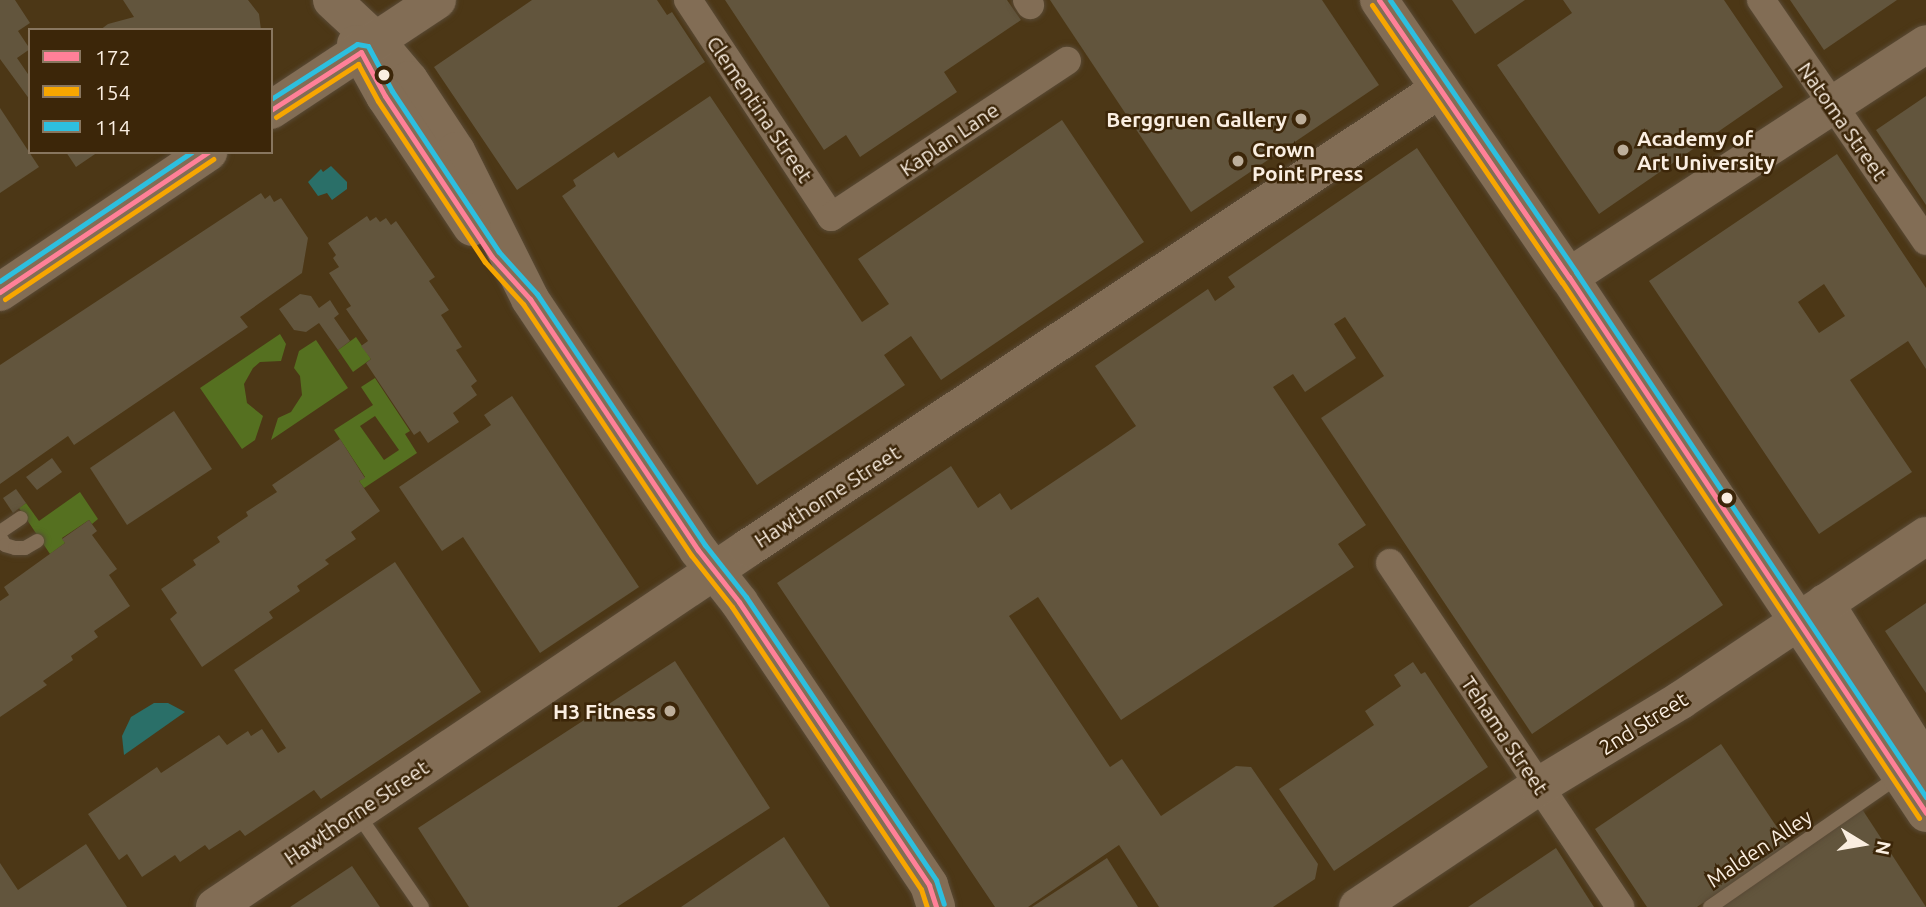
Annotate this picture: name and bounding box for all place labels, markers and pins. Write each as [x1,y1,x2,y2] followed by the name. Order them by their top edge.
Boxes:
[377,68,391,82] unlabelled marker
[1106,106,1287,132] place label: Berggruen Gallery
[1293,111,1309,127] marker: Berggruen Gallery
[1637,125,1775,175] place label: Academy of Art University
[1252,136,1363,186] place label: Crown Point Press
[1615,142,1631,158] marker: Academy of Art University
[1230,153,1246,169] marker: Crown Point Press
[1720,491,1734,505] unlabelled marker
[553,698,656,724] place label: H3 Fitness
[662,703,678,719] marker: H3 Fitness

